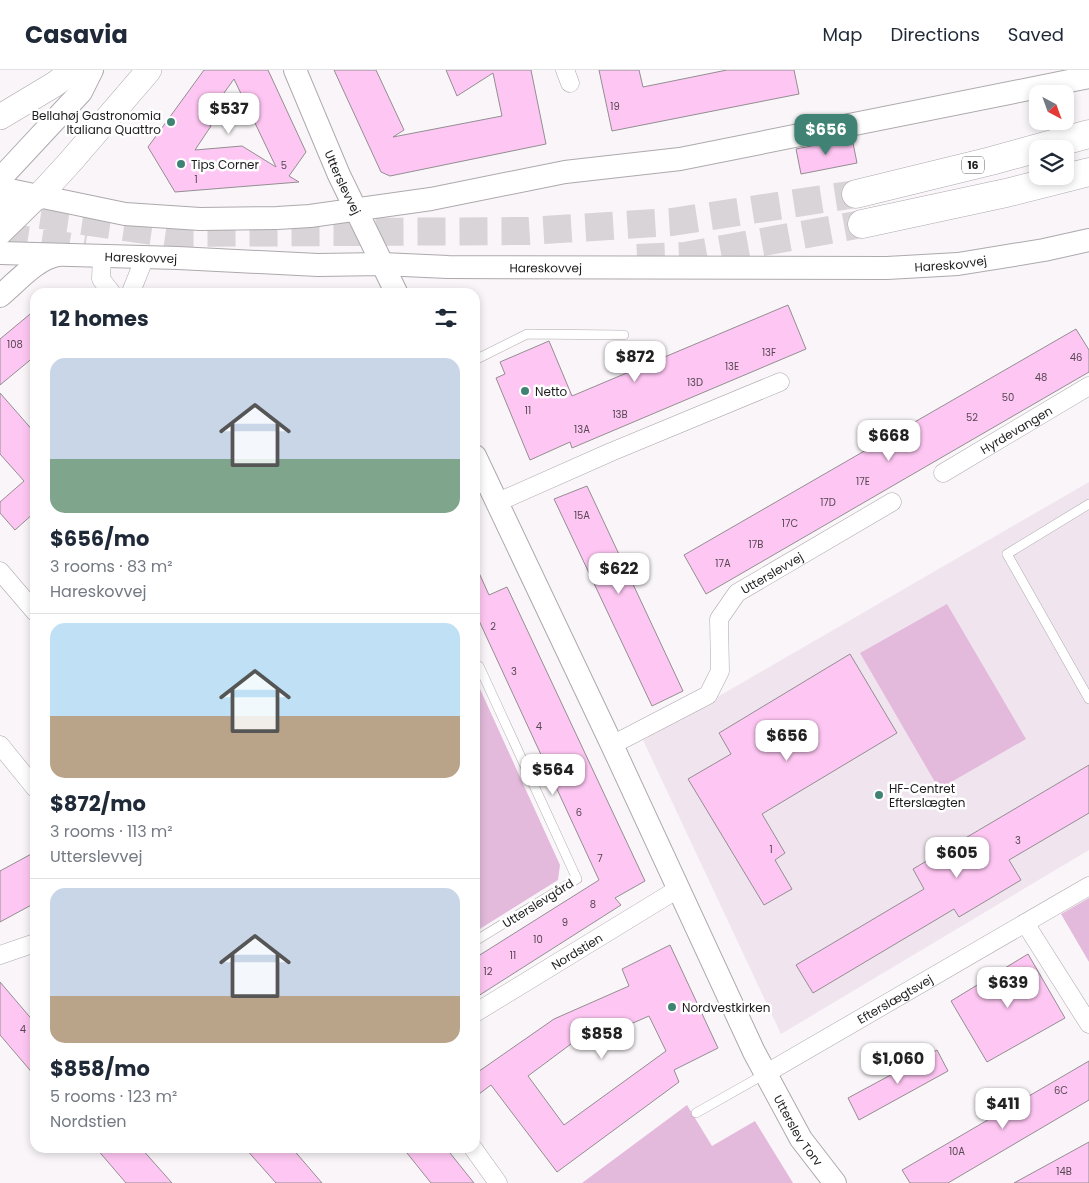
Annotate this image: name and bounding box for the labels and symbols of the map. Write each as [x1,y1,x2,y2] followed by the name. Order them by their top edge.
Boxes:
[1029,85,1074,130] north arrow
[199,92,259,135] pin: $537
[610,99,620,114] house number: 19
[32,107,161,138] place label: Bellahøj Gastronomia Italiana Quattro
[796,114,856,156] pin: $656
[165,116,177,128] marker: Bellahøj Gastronomia Italiana Quattro
[321,147,365,217] street label: Utterslevvej
[191,156,260,173] place label: Tips Corner
[962,156,984,174] road number: 16
[175,158,187,170] marker: Tips Corner
[281,158,287,173] house number: 5
[194,172,198,187] house number: 1
[105,247,177,266] street label: Hareskovvej
[914,251,988,275] street label: Hareskovvej
[509,259,582,276] street label: Hareskovvej
[7,337,23,352] house number: 108
[605,340,665,383] pin: $872
[762,345,776,360] house number: 13F
[1070,350,1082,365] house number: 46
[725,359,739,374] house number: 13E
[1035,370,1047,385] house number: 48
[687,375,703,390] house number: 13D
[535,383,568,400] place label: Netto
[519,385,531,397] marker: Netto
[1002,390,1014,405] house number: 50
[977,401,1055,458] street label: Hyrdevangen
[525,403,531,418] house number: 11
[612,407,628,422] house number: 13B
[966,410,978,425] house number: 52
[859,420,919,462] pin: $668
[574,422,590,437] house number: 13A
[856,474,870,489] house number: 17E
[820,495,836,510] house number: 17D
[574,508,590,523] house number: 15A
[782,516,798,531] house number: 17C
[749,537,763,552] house number: 17B
[738,548,806,597] street label: Utterslevvej
[589,552,649,595] pin: $622
[715,556,731,571] house number: 17A
[490,619,496,634] house number: 2
[511,664,517,679] house number: 3
[536,719,542,734] house number: 4
[757,720,817,762] pin: $656
[523,754,583,796] pin: $564
[889,780,965,811] place label: HF-Centret Efterslægten
[873,789,885,801] marker: HF-Centret Efterslægten
[576,805,582,820] house number: 6
[1015,833,1021,848] house number: 3
[927,836,987,879] pin: $605
[769,842,773,857] house number: 1
[597,851,603,866] house number: 7
[499,874,577,932] street label: Utterslevgård
[590,897,596,912] house number: 8
[562,915,568,930] house number: 9
[548,929,606,973] street label: Nordstien
[533,932,543,947] house number: 10
[510,948,516,963] house number: 11
[484,964,493,979] house number: 12
[978,966,1038,1009] pin: $639
[854,970,936,1027] street label: Efterslægtsvej
[682,999,770,1016] place label: Nordvestkirken
[666,1001,678,1013] marker: Nordvestkirken
[572,1018,632,1060] pin: $858
[20,1022,26,1037] house number: 4
[857,1042,939,1085] pin: $1,060
[1054,1083,1068,1098] house number: 6C
[973,1088,1033,1130] pin: $411
[770,1092,827,1169] street label: Utterslev Torv
[949,1144,965,1159] house number: 10A
[1056,1164,1072,1179] house number: 14B

